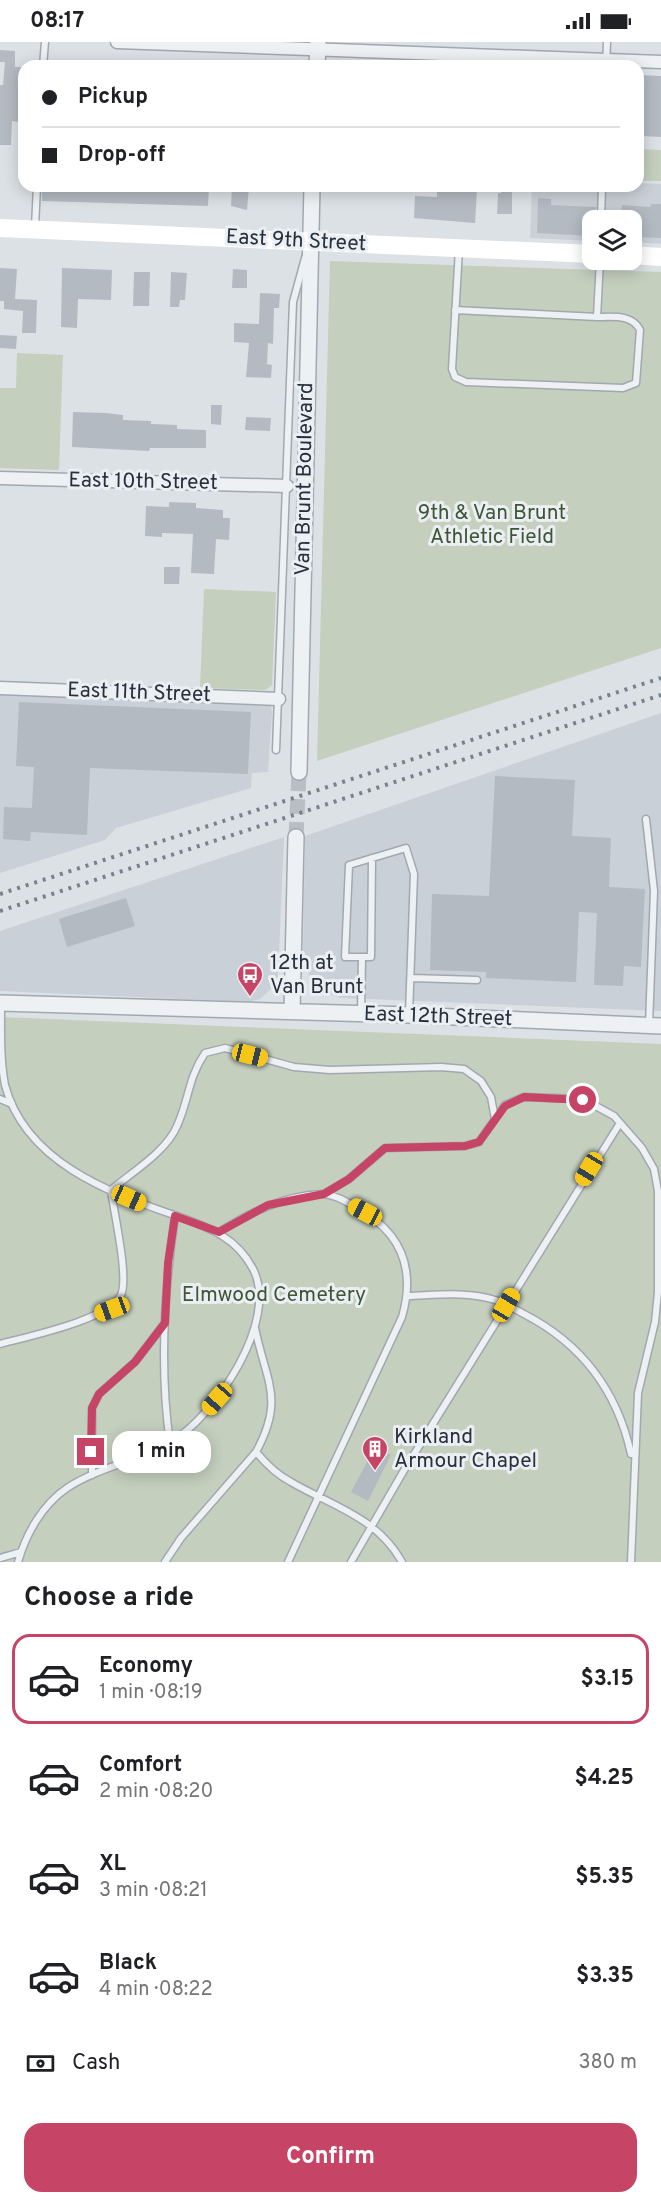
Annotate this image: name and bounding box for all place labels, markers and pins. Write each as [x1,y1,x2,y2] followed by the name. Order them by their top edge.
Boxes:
[270,950,363,1001] place label: 12th at Van Brunt
[235,960,265,998] bus stop icon: 12th at Van Brunt
[394,1424,537,1475] place label: Kirkland Armour Chapel
[360,1434,390,1472] building icon: Kirkland Armour Chapel

